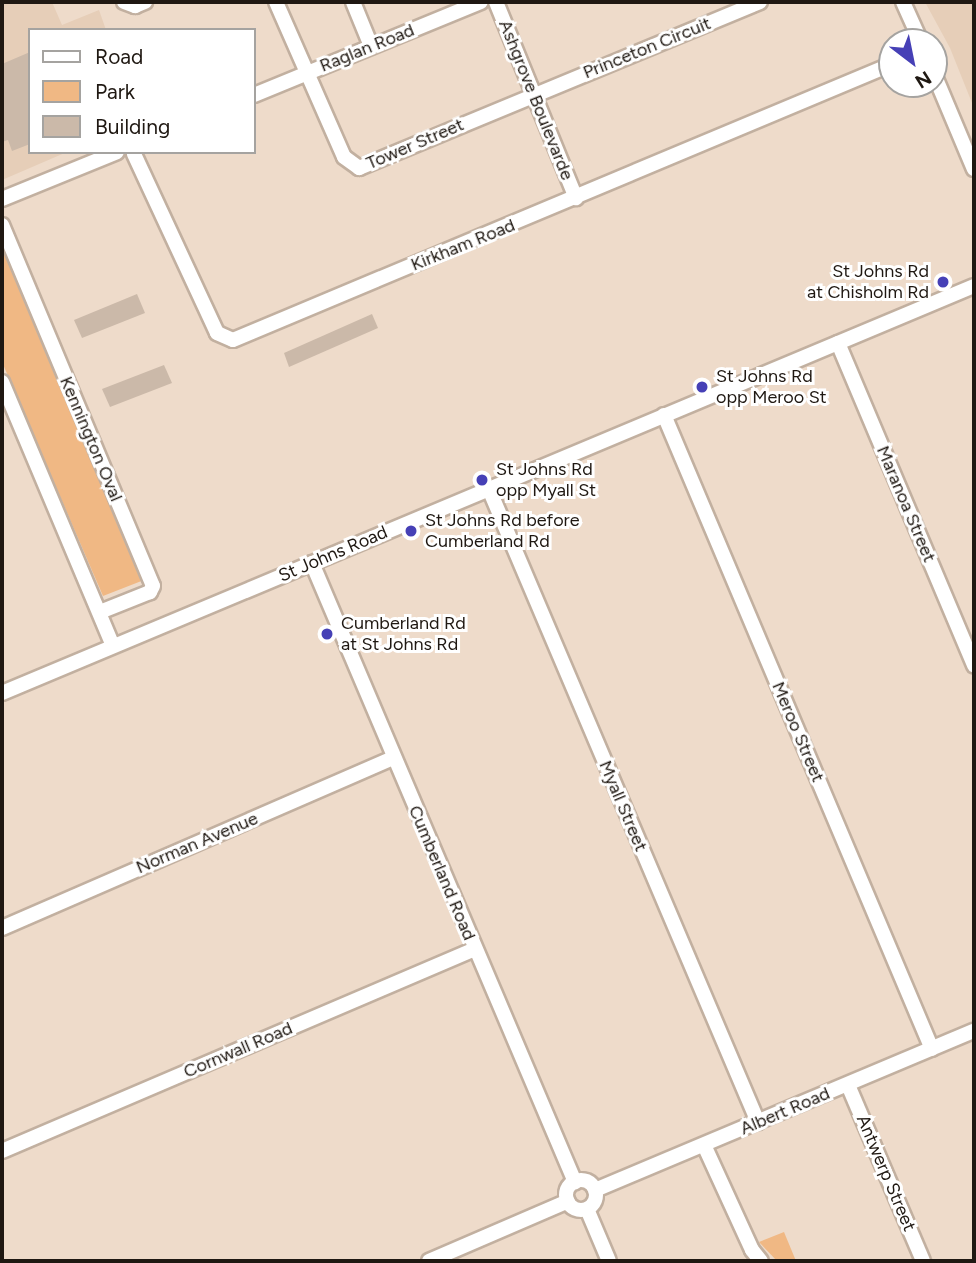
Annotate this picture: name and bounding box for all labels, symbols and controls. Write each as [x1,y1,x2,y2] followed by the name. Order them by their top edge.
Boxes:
[580,13,714,83] street label: Princeton Circuit
[494,17,578,183] street label: Ashgrove Boulevarde
[317,19,417,77] street label: Raglan Road
[28,28,256,154] legend
[878,28,948,98] north arrow
[95,44,143,69] text: Road
[911,66,936,93] text: N
[95,79,135,104] text: Park
[95,114,170,139] text: Building
[363,114,467,174] street label: Tower Street
[408,214,518,276] street label: Kirkham Road
[807,261,929,304] place label: St Johns Rd at Chisholm Rd
[935,274,951,290] marker: St Johns Rd at Chisholm Rd
[716,366,826,408] place label: St Johns Rd opp Meroo St
[55,373,127,505] street label: Kennington Oval
[694,379,710,395] marker: St Johns Rd opp Meroo St
[872,443,940,565] street label: Maranoa Street
[496,459,596,502] place label: St Johns Rd opp Myall St
[474,472,490,488] marker: St Johns Rd opp Myall St
[425,510,580,552] place label: St Johns Rd before Cumberland Rd
[275,521,391,587] street label: St Johns Road
[403,523,419,539] marker: St Johns Rd before Cumberland Rd
[341,613,466,656] place label: Cumberland Rd at St Johns Rd
[319,626,335,642] marker: Cumberland Rd at St Johns Rd
[767,679,829,785] street label: Meroo Street
[594,757,652,855] street label: Myall Street
[404,802,480,944] street label: Cumberland Road
[133,808,261,878] street label: Norman Avenue
[180,1017,296,1083] street label: Cornwall Road
[737,1082,833,1140] street label: Albert Road
[852,1112,920,1234] street label: Antwerp Street

